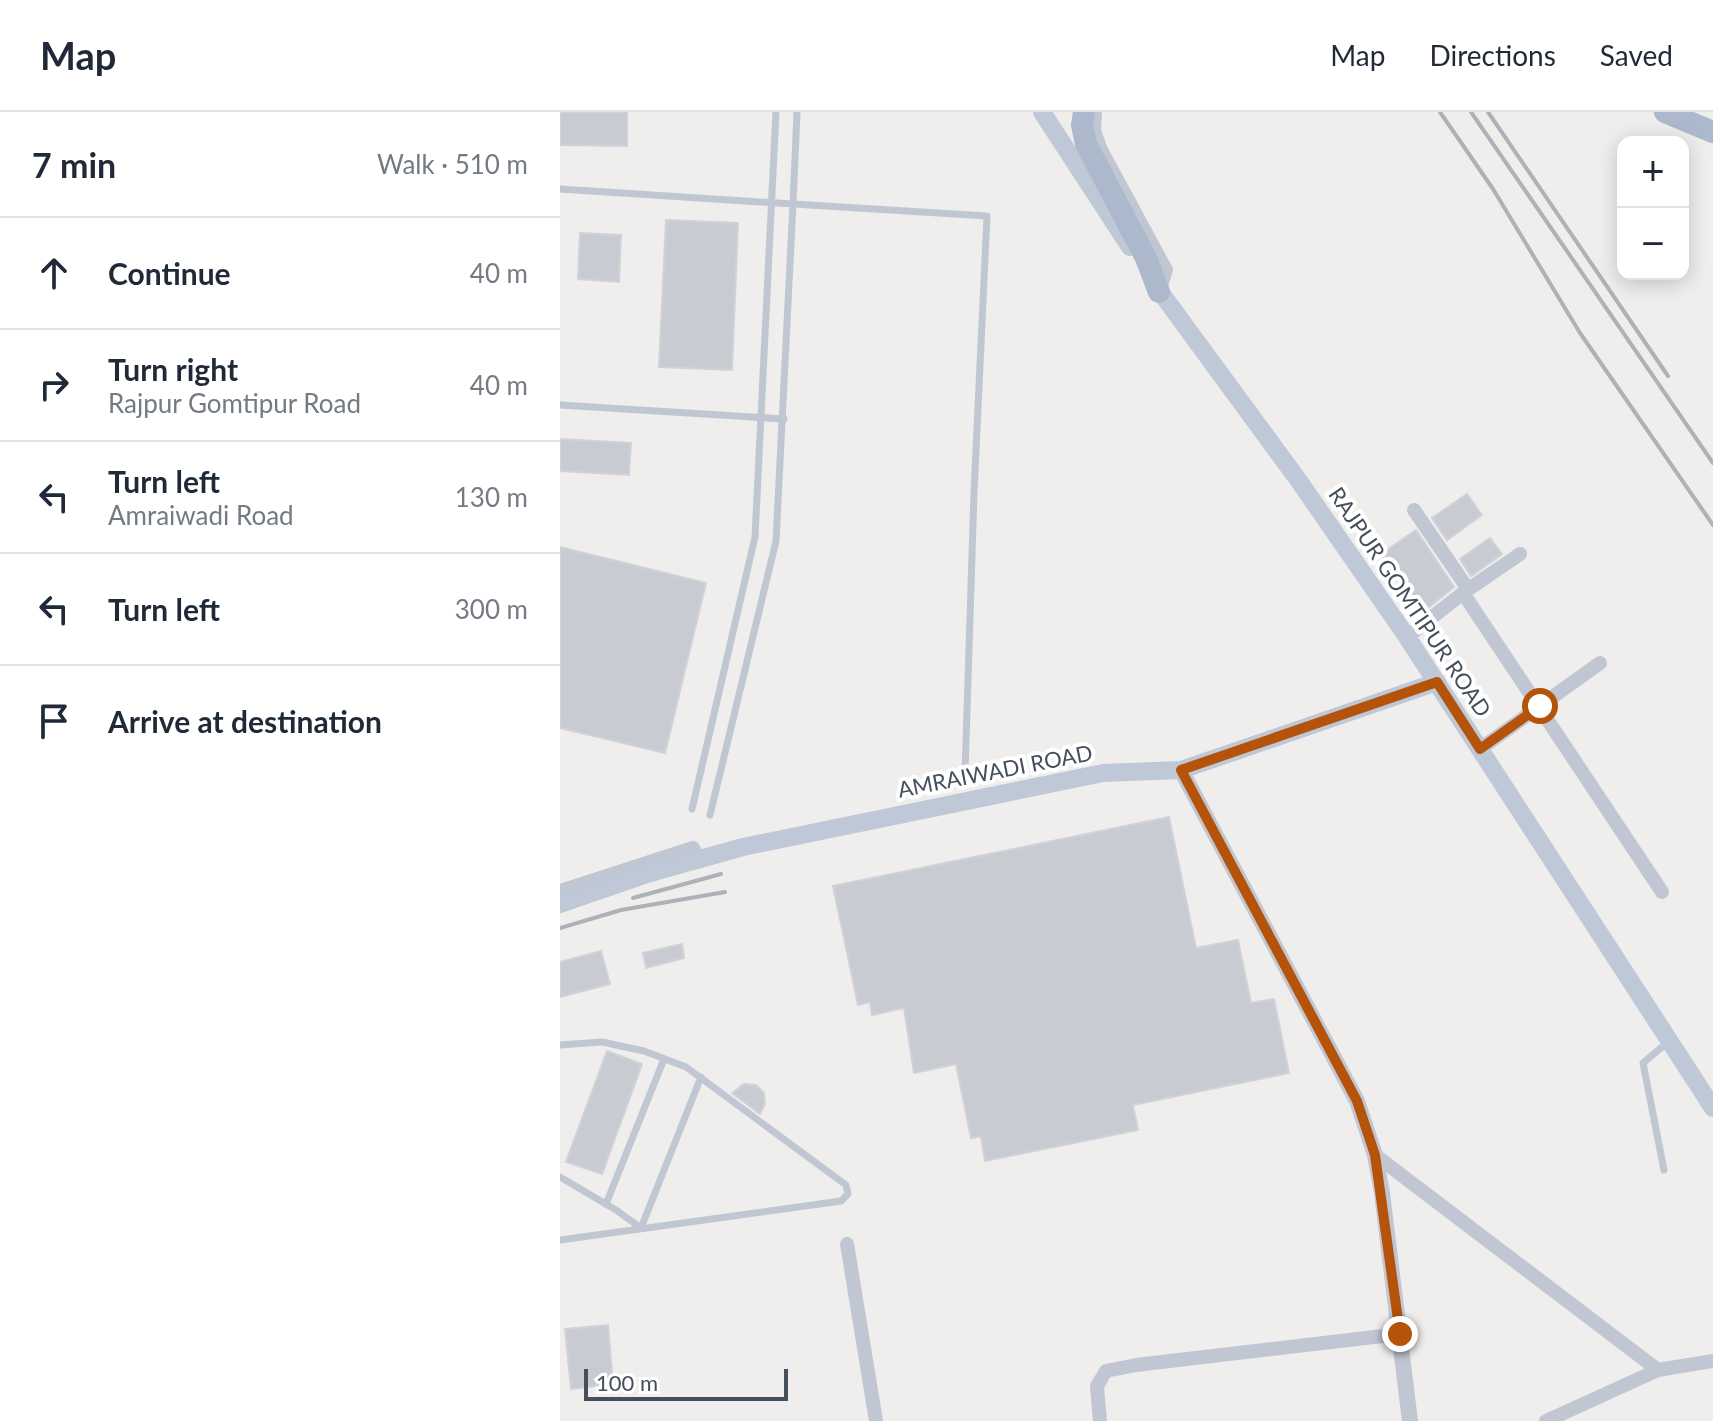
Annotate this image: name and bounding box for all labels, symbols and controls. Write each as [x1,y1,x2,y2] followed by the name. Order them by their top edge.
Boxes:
[40,32,116,78] text: Map
[1330,38,1385,72] text: Map
[1429,38,1556,72] text: Directions
[1600,38,1673,72] text: Saved
[1617,136,1689,280] map controls
[1617,136,1689,208] button: +
[32,144,116,185] text: 7 min
[377,148,528,180] text: Walk · 510 m
[1617,208,1689,280] button: −
[32,251,76,295] icon: ahead
[108,255,231,291] text: Continue
[470,257,528,289] text: 40 m
[108,351,238,387] text: Turn right
[32,363,76,407] icon: right
[470,369,528,401] text: 40 m
[108,387,361,419] text: Rajpur Gomtipur Road
[108,463,220,499] text: Turn left
[32,475,76,519] icon: left
[455,481,528,513] text: 130 m
[1323,482,1497,722] street label: RAJPUR GOMTIPUR ROAD
[108,499,294,531] text: Amraiwadi Road
[32,587,76,631] icon: left
[108,591,220,627] text: Turn left
[455,593,528,625] text: 300 m
[1522,688,1558,724] route start
[32,699,76,743] icon: arrive
[108,703,382,739] text: Arrive at destination
[895,738,1095,803] street label: AMRAIWADI ROAD
[1382,1316,1418,1352] route end
[584,1365,788,1401] scale bar
[596,1369,658,1396] text: 100 m

